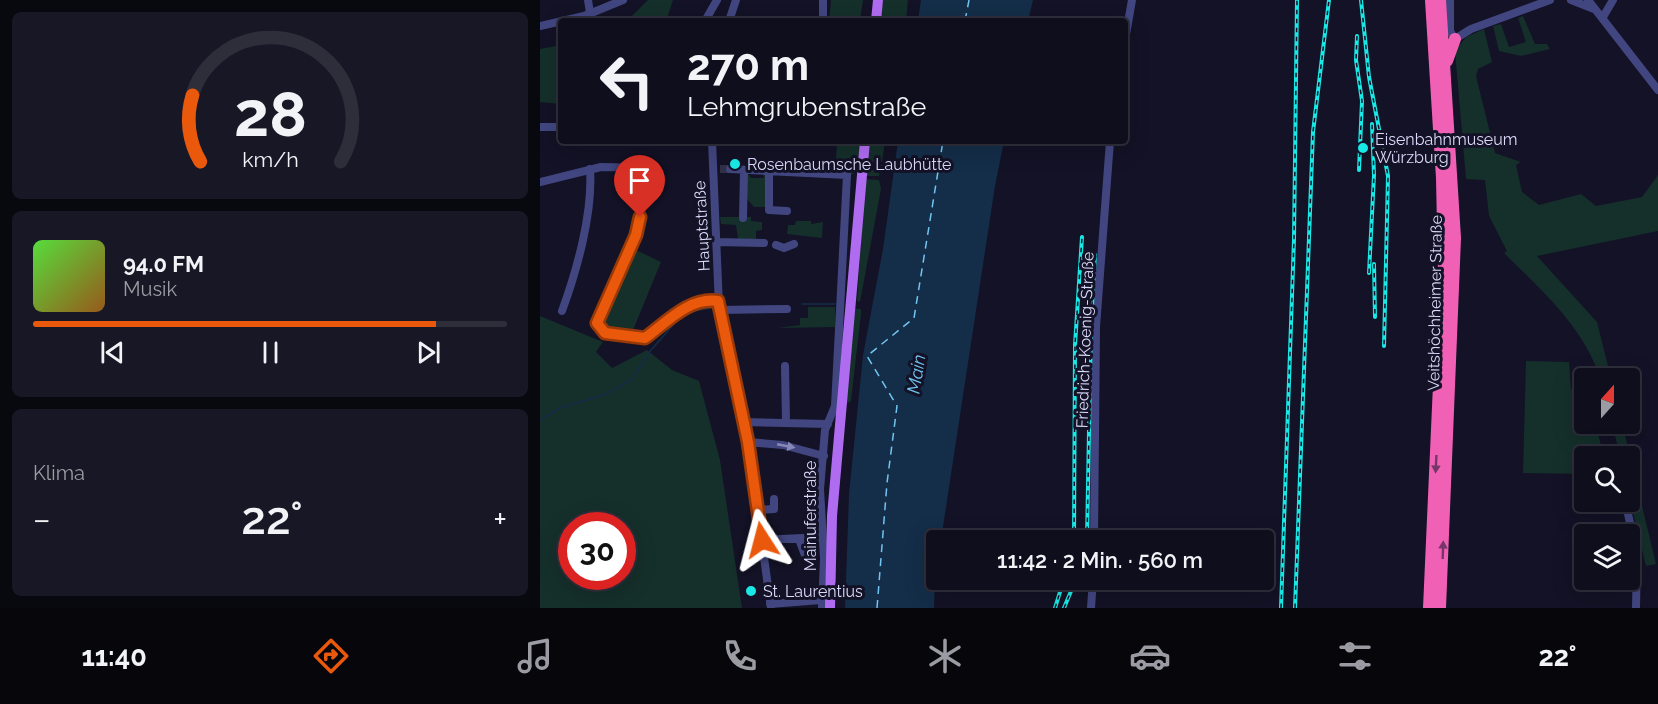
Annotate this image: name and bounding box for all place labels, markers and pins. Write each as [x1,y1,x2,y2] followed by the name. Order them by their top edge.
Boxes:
[1375,130,1517,167] place label: Eisenbahnmuseum Würzburg
[1356,141,1370,155] marker: Eisenbahnmuseum Würzburg
[614,155,665,217] pin
[747,155,952,174] place label: Rosenbaumsche Laubhütte
[728,157,742,171] marker: Rosenbaumsche Laubhütte
[763,582,863,601] place label: St. Laurentius
[744,584,758,598] marker: St. Laurentius

